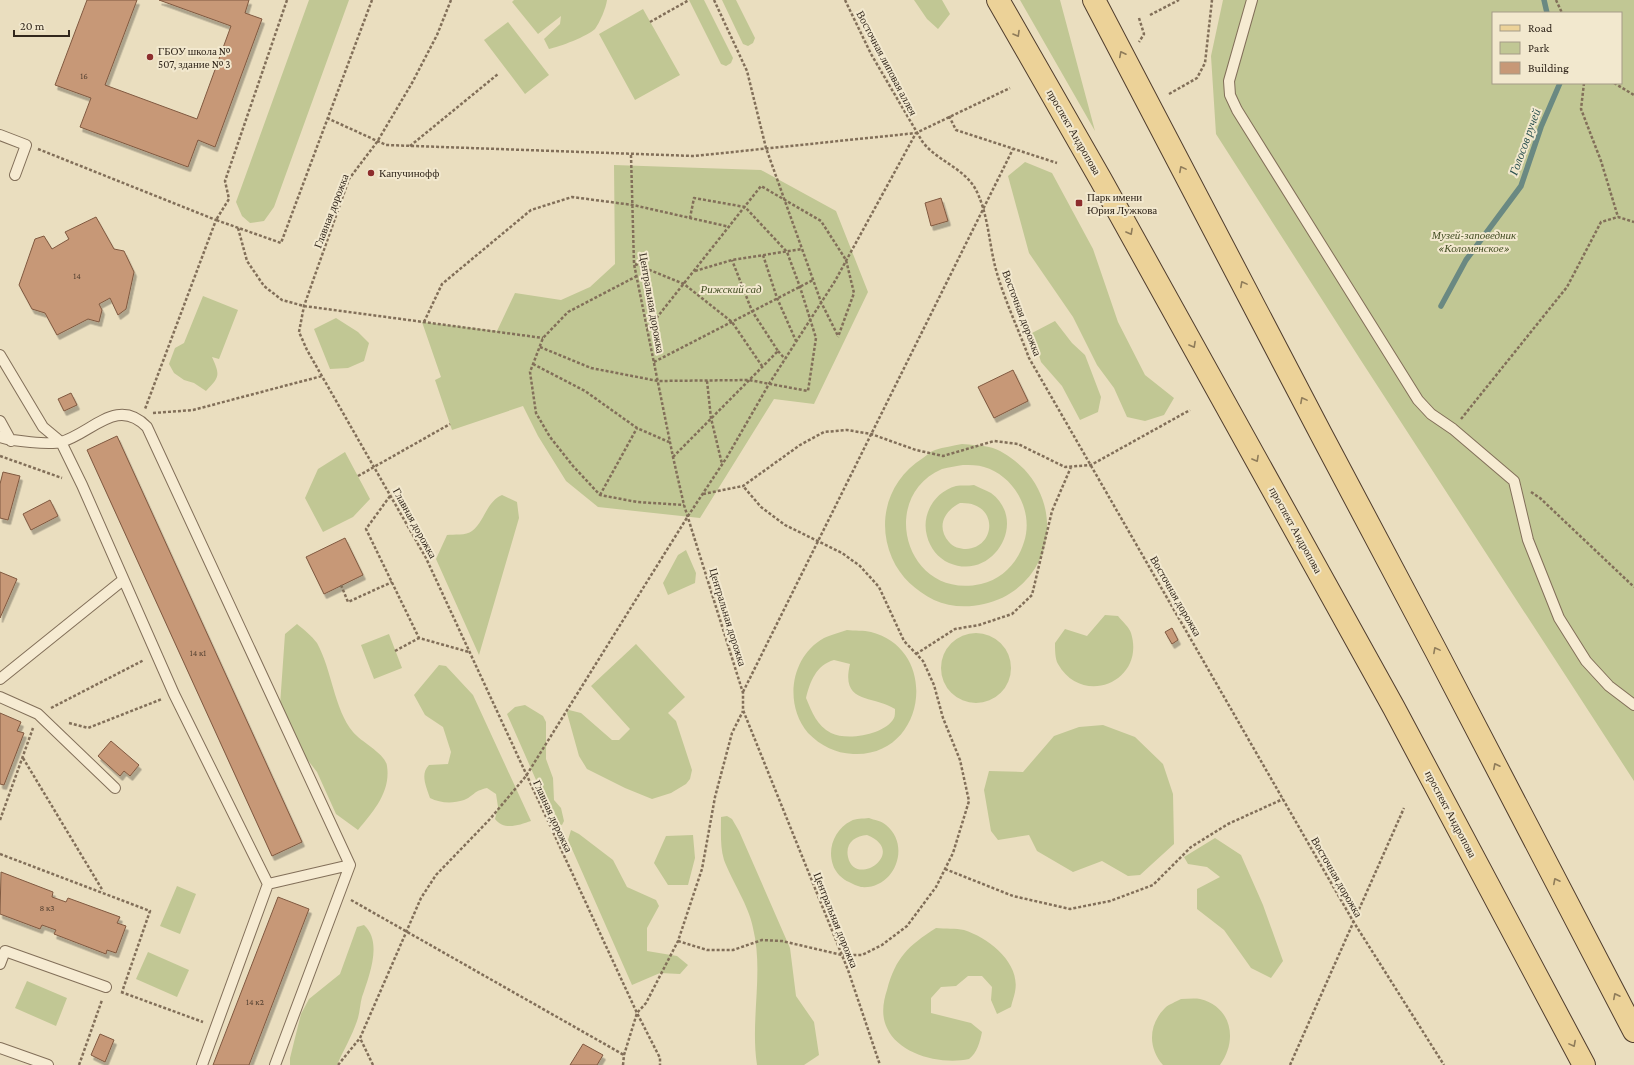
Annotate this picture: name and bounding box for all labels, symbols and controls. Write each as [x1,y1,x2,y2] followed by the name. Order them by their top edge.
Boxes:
[854,9,920,117] street label: Восточная липовая аллея
[14,12,69,38] scale bar
[1492,12,1622,84] legend
[20,19,45,33] text: 20 m
[1528,21,1553,35] text: Road
[1013,30,1020,37] one-way arrow
[1528,41,1550,55] text: Park
[158,45,231,71] place label: ГБОУ школа № 507, здание № 3
[1119,51,1127,58] one-way arrow
[145,52,155,62] marker: ГБОУ школа № 507, здание № 3
[1528,61,1569,75] text: Building
[80,71,88,81] house number: 16
[1045,87,1103,177] street label: проспект Андропова
[1506,107,1544,178] water label: Голосов ручей
[1180,166,1187,173] one-way arrow
[379,167,439,179] place label: Капучинофф
[366,168,376,178] marker: Капучинофф
[311,172,351,250] street label: Главная дорожка
[1087,191,1157,216] place label: Парк имени Юрия Лужкова
[1074,198,1084,208] marker: Парк имени Юрия Лужкова
[1126,228,1133,235] one-way arrow
[1431,229,1517,254] park label: Музей-заповедник «Коломенское»
[637,252,667,354] street label: Центральная дорожка
[1000,268,1044,358] street label: Восточная дорожка
[73,271,81,281] house number: 14
[1240,281,1247,289] one-way arrow
[700,283,762,295] park label: Рижский сад
[1189,341,1196,349] one-way arrow
[1300,396,1308,404] one-way arrow
[1252,455,1259,462] one-way arrow
[1267,485,1325,575] street label: проспект Андропова
[391,486,439,560] street label: Главная дорожка
[1148,554,1204,638] street label: Восточная дорожка
[707,566,749,668] street label: Центральная дорожка
[1434,647,1441,655] one-way arrow
[190,648,206,658] house number: 14 к1
[1493,762,1501,770] one-way arrow
[1423,769,1479,860] street label: проспект Андропова
[531,778,575,854] street label: Главная дорожка
[1309,835,1365,919] street label: Восточная дорожка
[811,870,861,970] street label: Центральная дорожка
[1553,878,1561,885] one-way arrow
[39,903,55,913] house number: 8 к3
[1613,993,1621,1001] one-way arrow
[246,997,264,1007] house number: 14 к2
[1568,1040,1576,1047] one-way arrow

